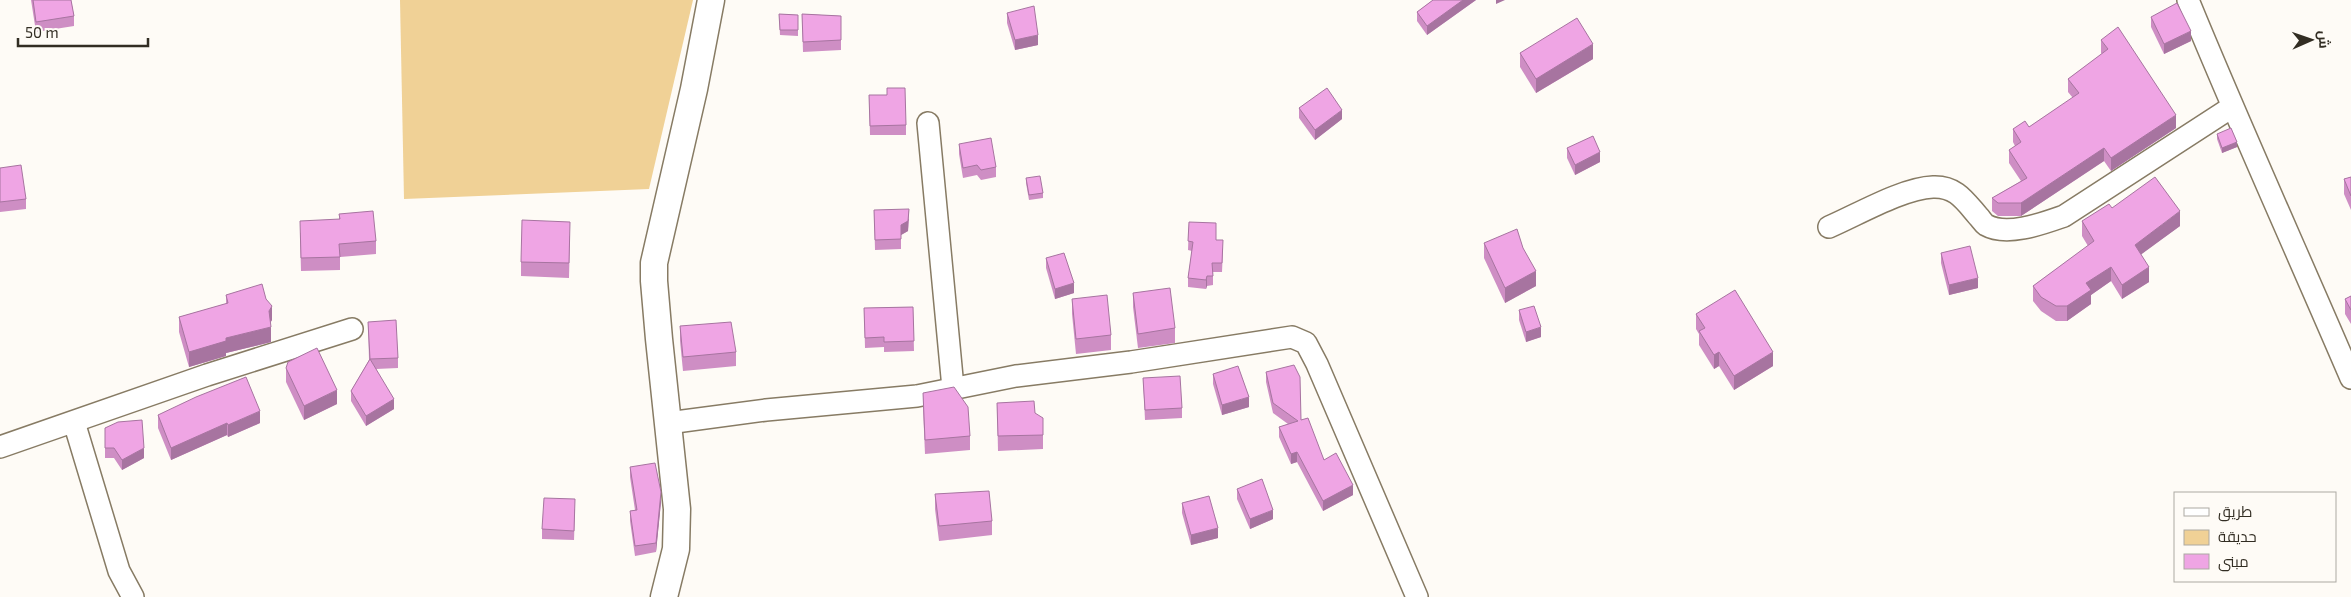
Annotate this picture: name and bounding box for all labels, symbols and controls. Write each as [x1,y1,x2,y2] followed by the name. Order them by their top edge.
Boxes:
[18,15,148,47] scale bar
[2286,15,2336,65] north arrow
[25,23,59,41] text: 50 m
[2315,30,2333,49] text: ش
[2174,492,2336,582] legend
[2218,502,2252,522] text: طريق
[2218,527,2257,545] text: حديقة
[2218,552,2249,572] text: مبنى

